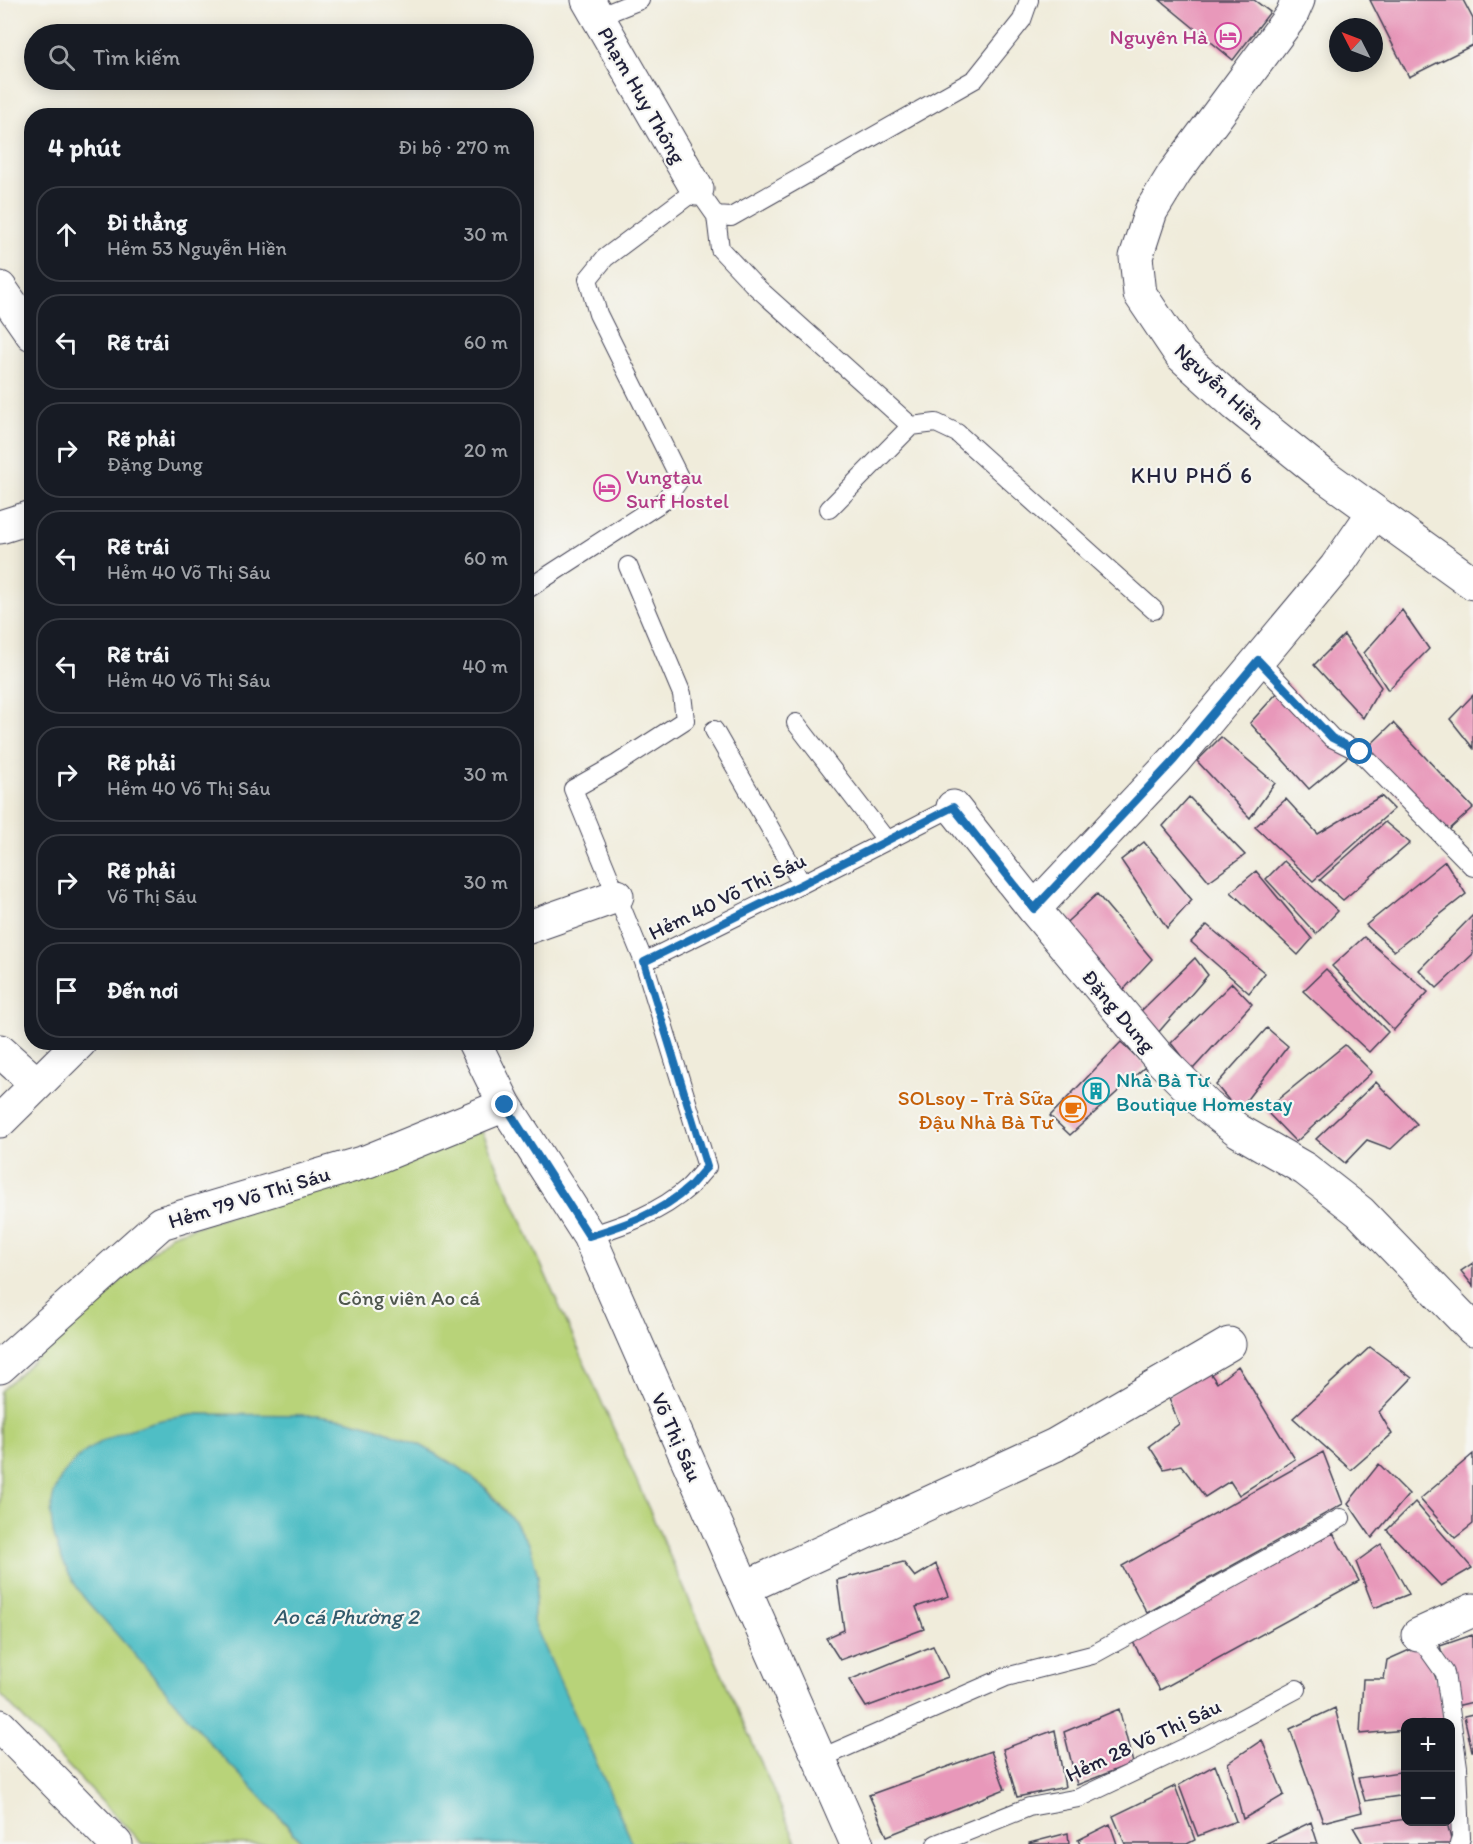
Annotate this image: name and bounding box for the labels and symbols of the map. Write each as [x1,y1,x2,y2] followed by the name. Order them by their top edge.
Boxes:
[1329,18,1383,72] north arrow
[1213,21,1243,51] hotel icon: Nguyên Hà
[593,22,691,168] street label: Phạm Huy Thông
[1109,24,1208,49] place label: Nguyên Hà
[1169,338,1271,434] street label: Nguyễn Hiền
[1131,462,1253,489] district label: KHU PHỐ 6
[626,464,729,513] place label: Vungtau Surf Hostel
[592,473,622,503] hotel icon: Vungtau Surf Hostel
[1346,738,1372,764] route start
[644,847,810,945] street label: Hẻm 40 Võ Thị Sáu
[1077,964,1161,1058] street label: Đặng Dung
[1116,1067,1292,1116] place label: Nhà Bà Tư Boutique Homestay
[1081,1076,1111,1106] building icon: Nhà Bà Tư Boutique Homestay
[898,1085,1055,1134] place label: SOLsoy - Trà Sữa Đậu Nhà Bà Tư
[491,1091,517,1117] route end
[1058,1094,1088,1124] cafe icon: SOLsoy - Trà Sữa Đậu Nhà Bà Tư
[165,1160,333,1233] street label: Hẻm 79 Võ Thị Sáu
[338,1285,480,1310] park label: Công viên Ao cá
[646,1389,708,1486] street label: Võ Thị Sáu
[273,1603,420,1630] water label: Ao cá Phường 2
[1061,1693,1225,1787] street label: Hẻm 28 Võ Thị Sáu

